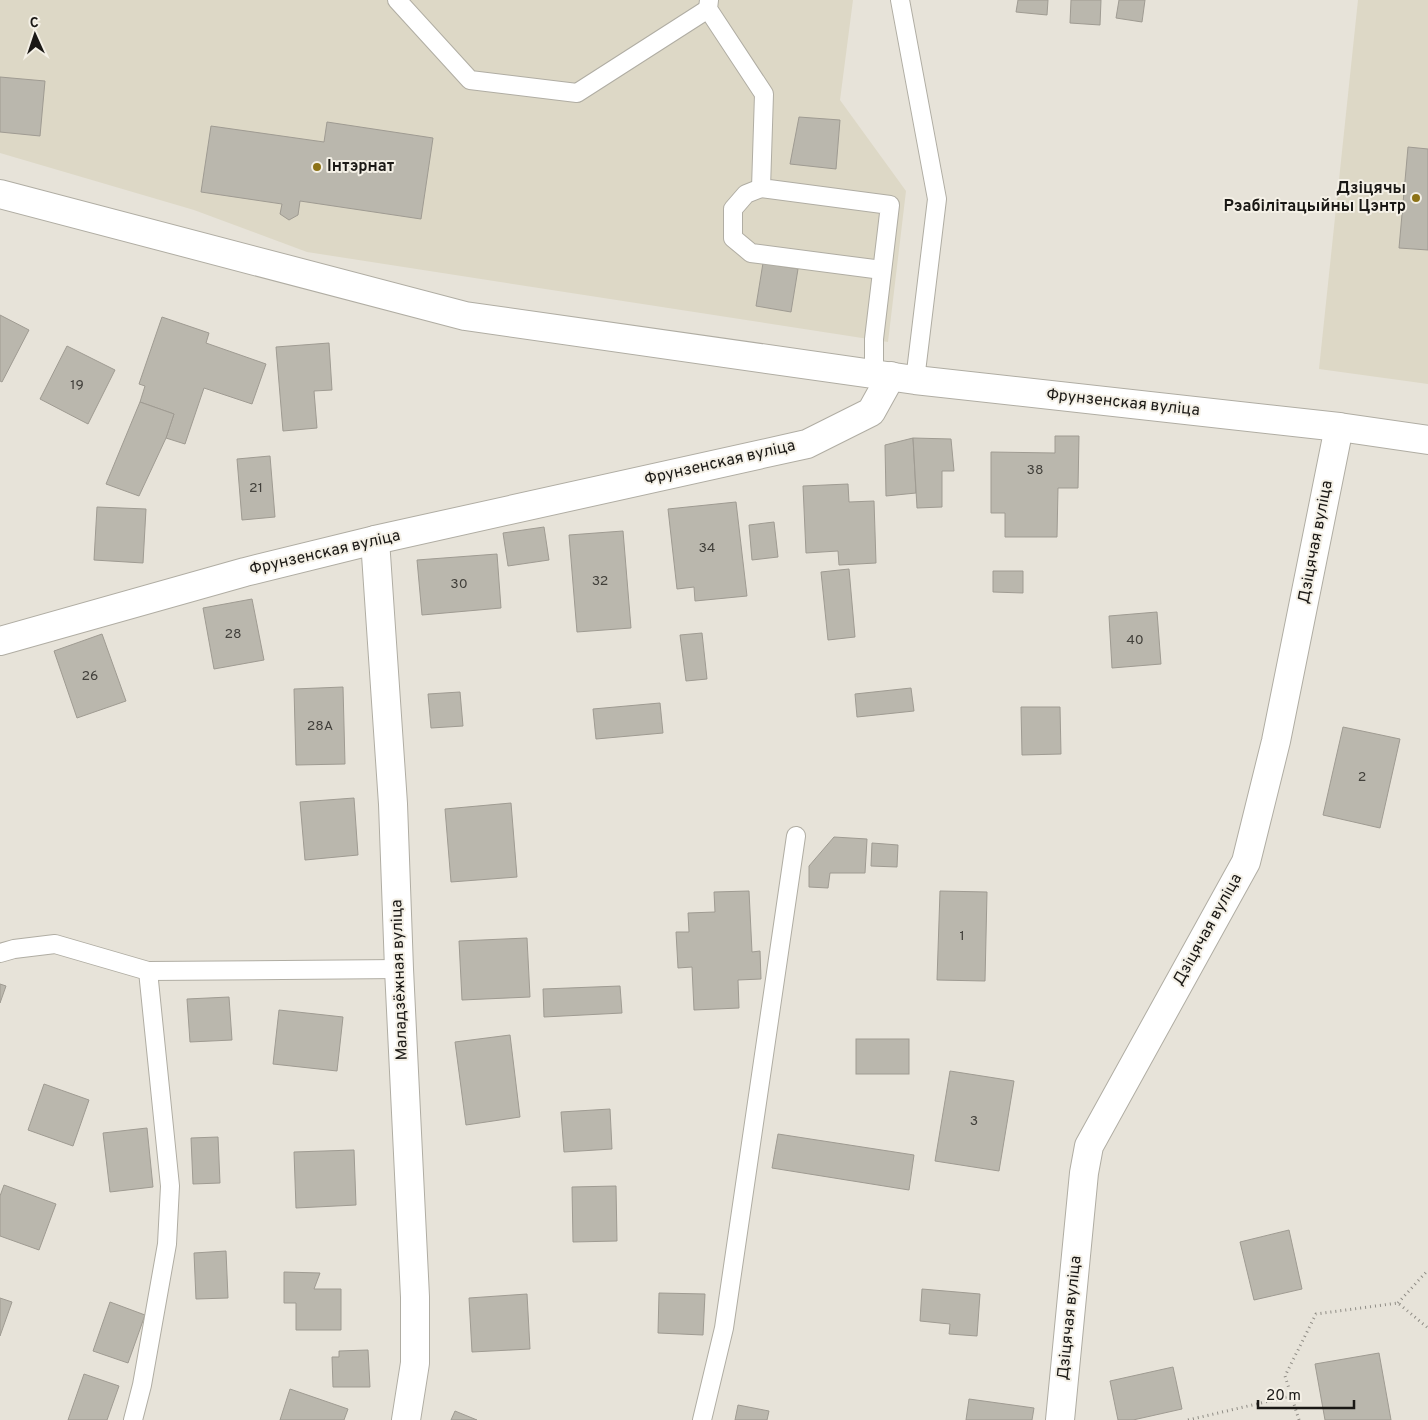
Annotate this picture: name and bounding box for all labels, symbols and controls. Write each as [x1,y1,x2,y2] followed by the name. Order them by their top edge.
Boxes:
[10,10,60,60] north arrow
[29,15,39,32] text: С
[327,157,395,177] place label: Інтэрнат
[311,161,323,173] marker: Інтэрнат
[1224,179,1406,217] place label: Дзіцячы Рэабілітацыйны Цэнтр
[1410,192,1422,204] marker: Дзіцячы Рэабілітацыйны Цэнтр
[70,377,84,394] house number: 19
[1045,385,1201,421] street label: Фрунзенская вуліца
[643,436,797,490] street label: Фрунзенская вуліца
[1027,462,1043,479] house number: 38
[1294,479,1338,605] street label: Дзіцячая вуліца
[249,480,263,497] house number: 21
[248,526,402,580] street label: Фрунзенская вуліца
[698,540,716,557] house number: 34
[592,573,608,590] house number: 32
[450,576,468,593] house number: 30
[224,626,242,643] house number: 28
[1126,632,1144,649] house number: 40
[82,668,98,685] house number: 26
[307,718,333,735] house number: 28А
[1358,769,1366,786] house number: 2
[1169,870,1247,990] street label: Дзіцячая вуліца
[387,899,413,1061] street label: Маладзёжная вуліца
[959,928,965,945] house number: 1
[970,1113,978,1130] house number: 3
[1054,1255,1086,1381] street label: Дзіцячая вуліца
[1258,1378,1354,1410] scale bar
[1266,1387,1301,1406] text: 20 m

